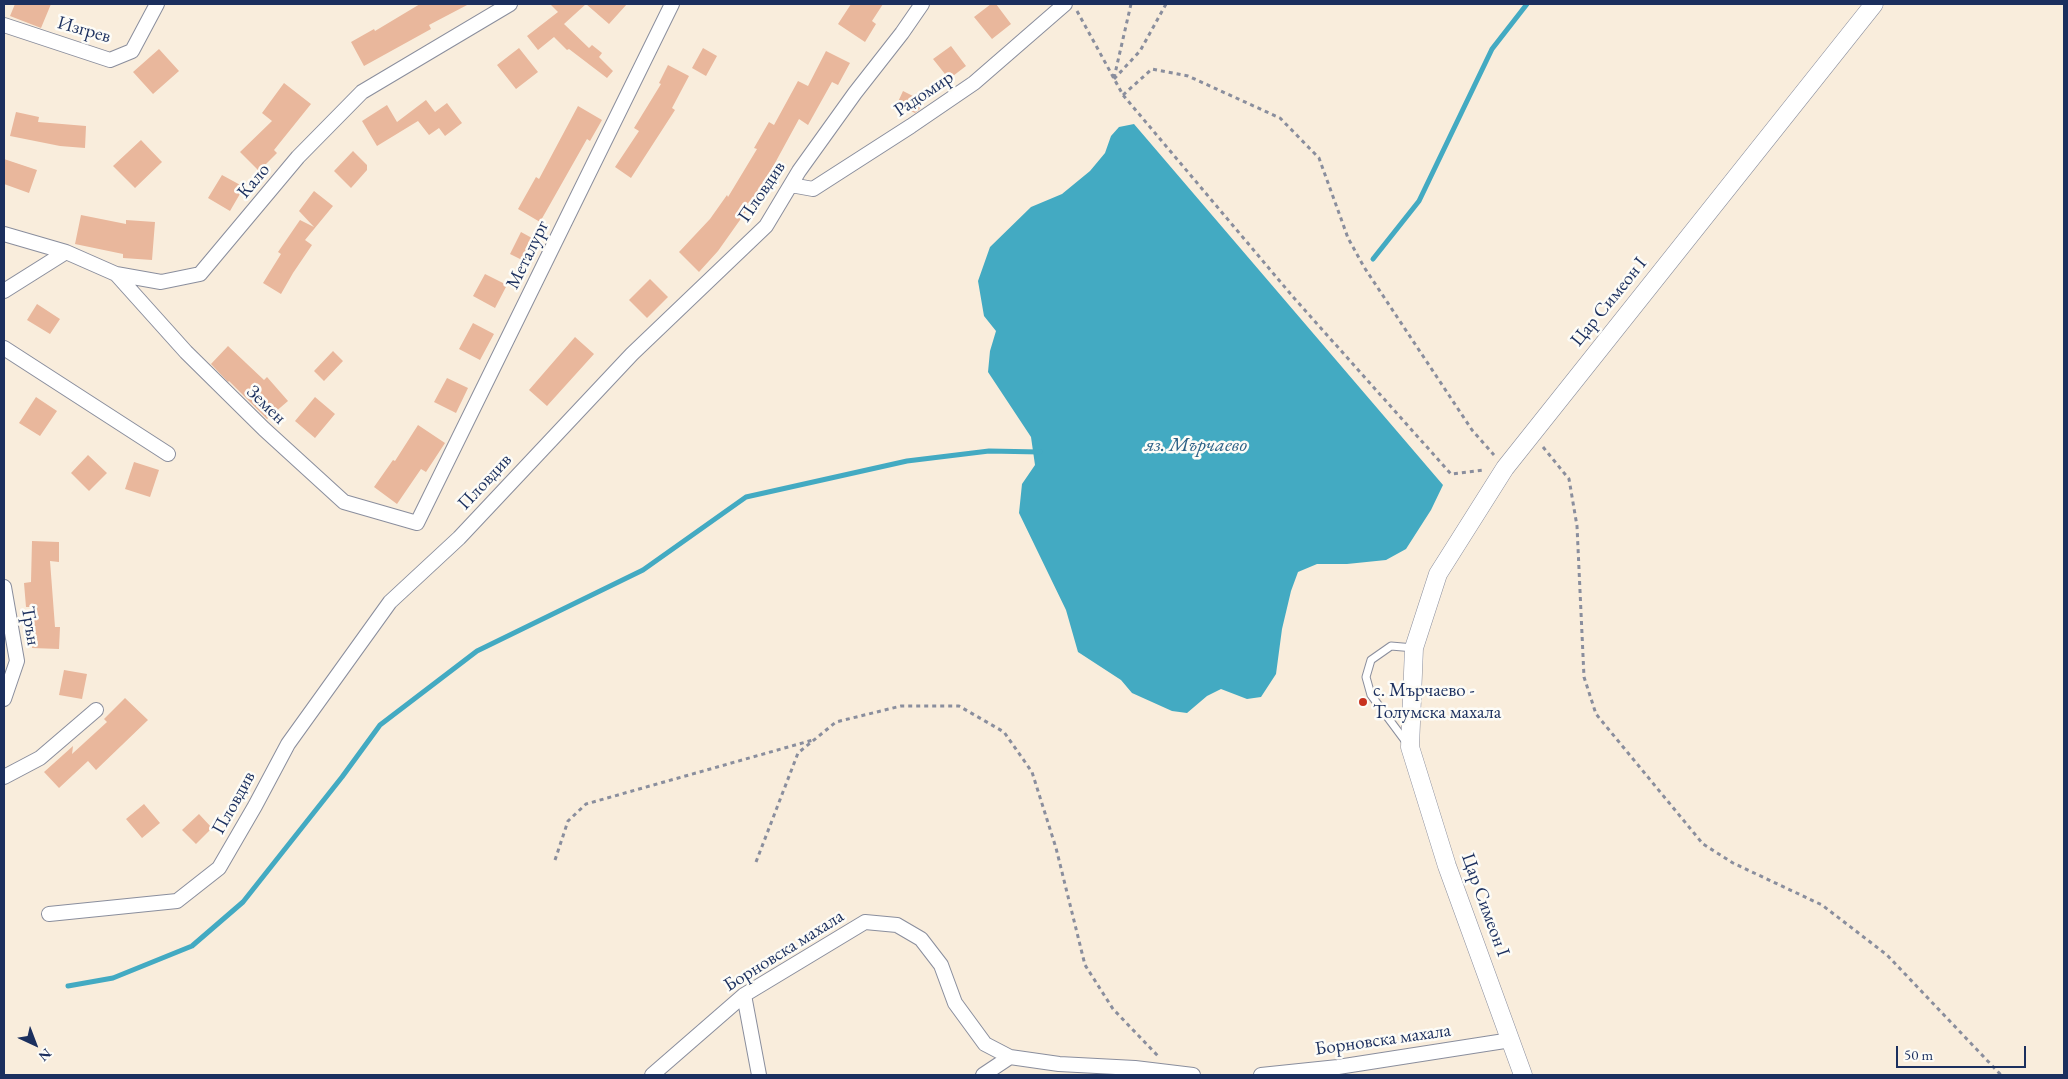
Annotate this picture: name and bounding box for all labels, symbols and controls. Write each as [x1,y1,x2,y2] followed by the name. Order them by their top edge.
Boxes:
[55,12,113,48] street label: Изгрев
[890,66,958,122] street label: Радомир
[733,157,791,227] street label: Пловдив
[233,159,275,203] street label: Кало
[502,217,554,293] street label: Металург
[1566,253,1652,351] street label: Цар Симеон I
[241,381,291,429] street label: Земен
[1145,434,1247,458] water label: яз. Мърчаево
[453,449,517,515] street label: Пловдив
[16,605,44,647] street label: Трън
[1373,680,1501,724] place label: с. Мърчаево - Толумска махала
[1357,696,1369,708] marker: с. Мърчаево - Толумска махала
[207,767,261,839] street label: Пловдив
[1456,850,1514,960] street label: Цар Симеон I
[720,905,848,997] street label: Борновска махала
[10,1019,60,1069] north arrow
[1314,1019,1452,1061] street label: Борновска махала
[1898,1036,2028,1068] scale bar
[35,1045,56,1065] text: N
[1904,1045,1933,1064] text: 50 m

